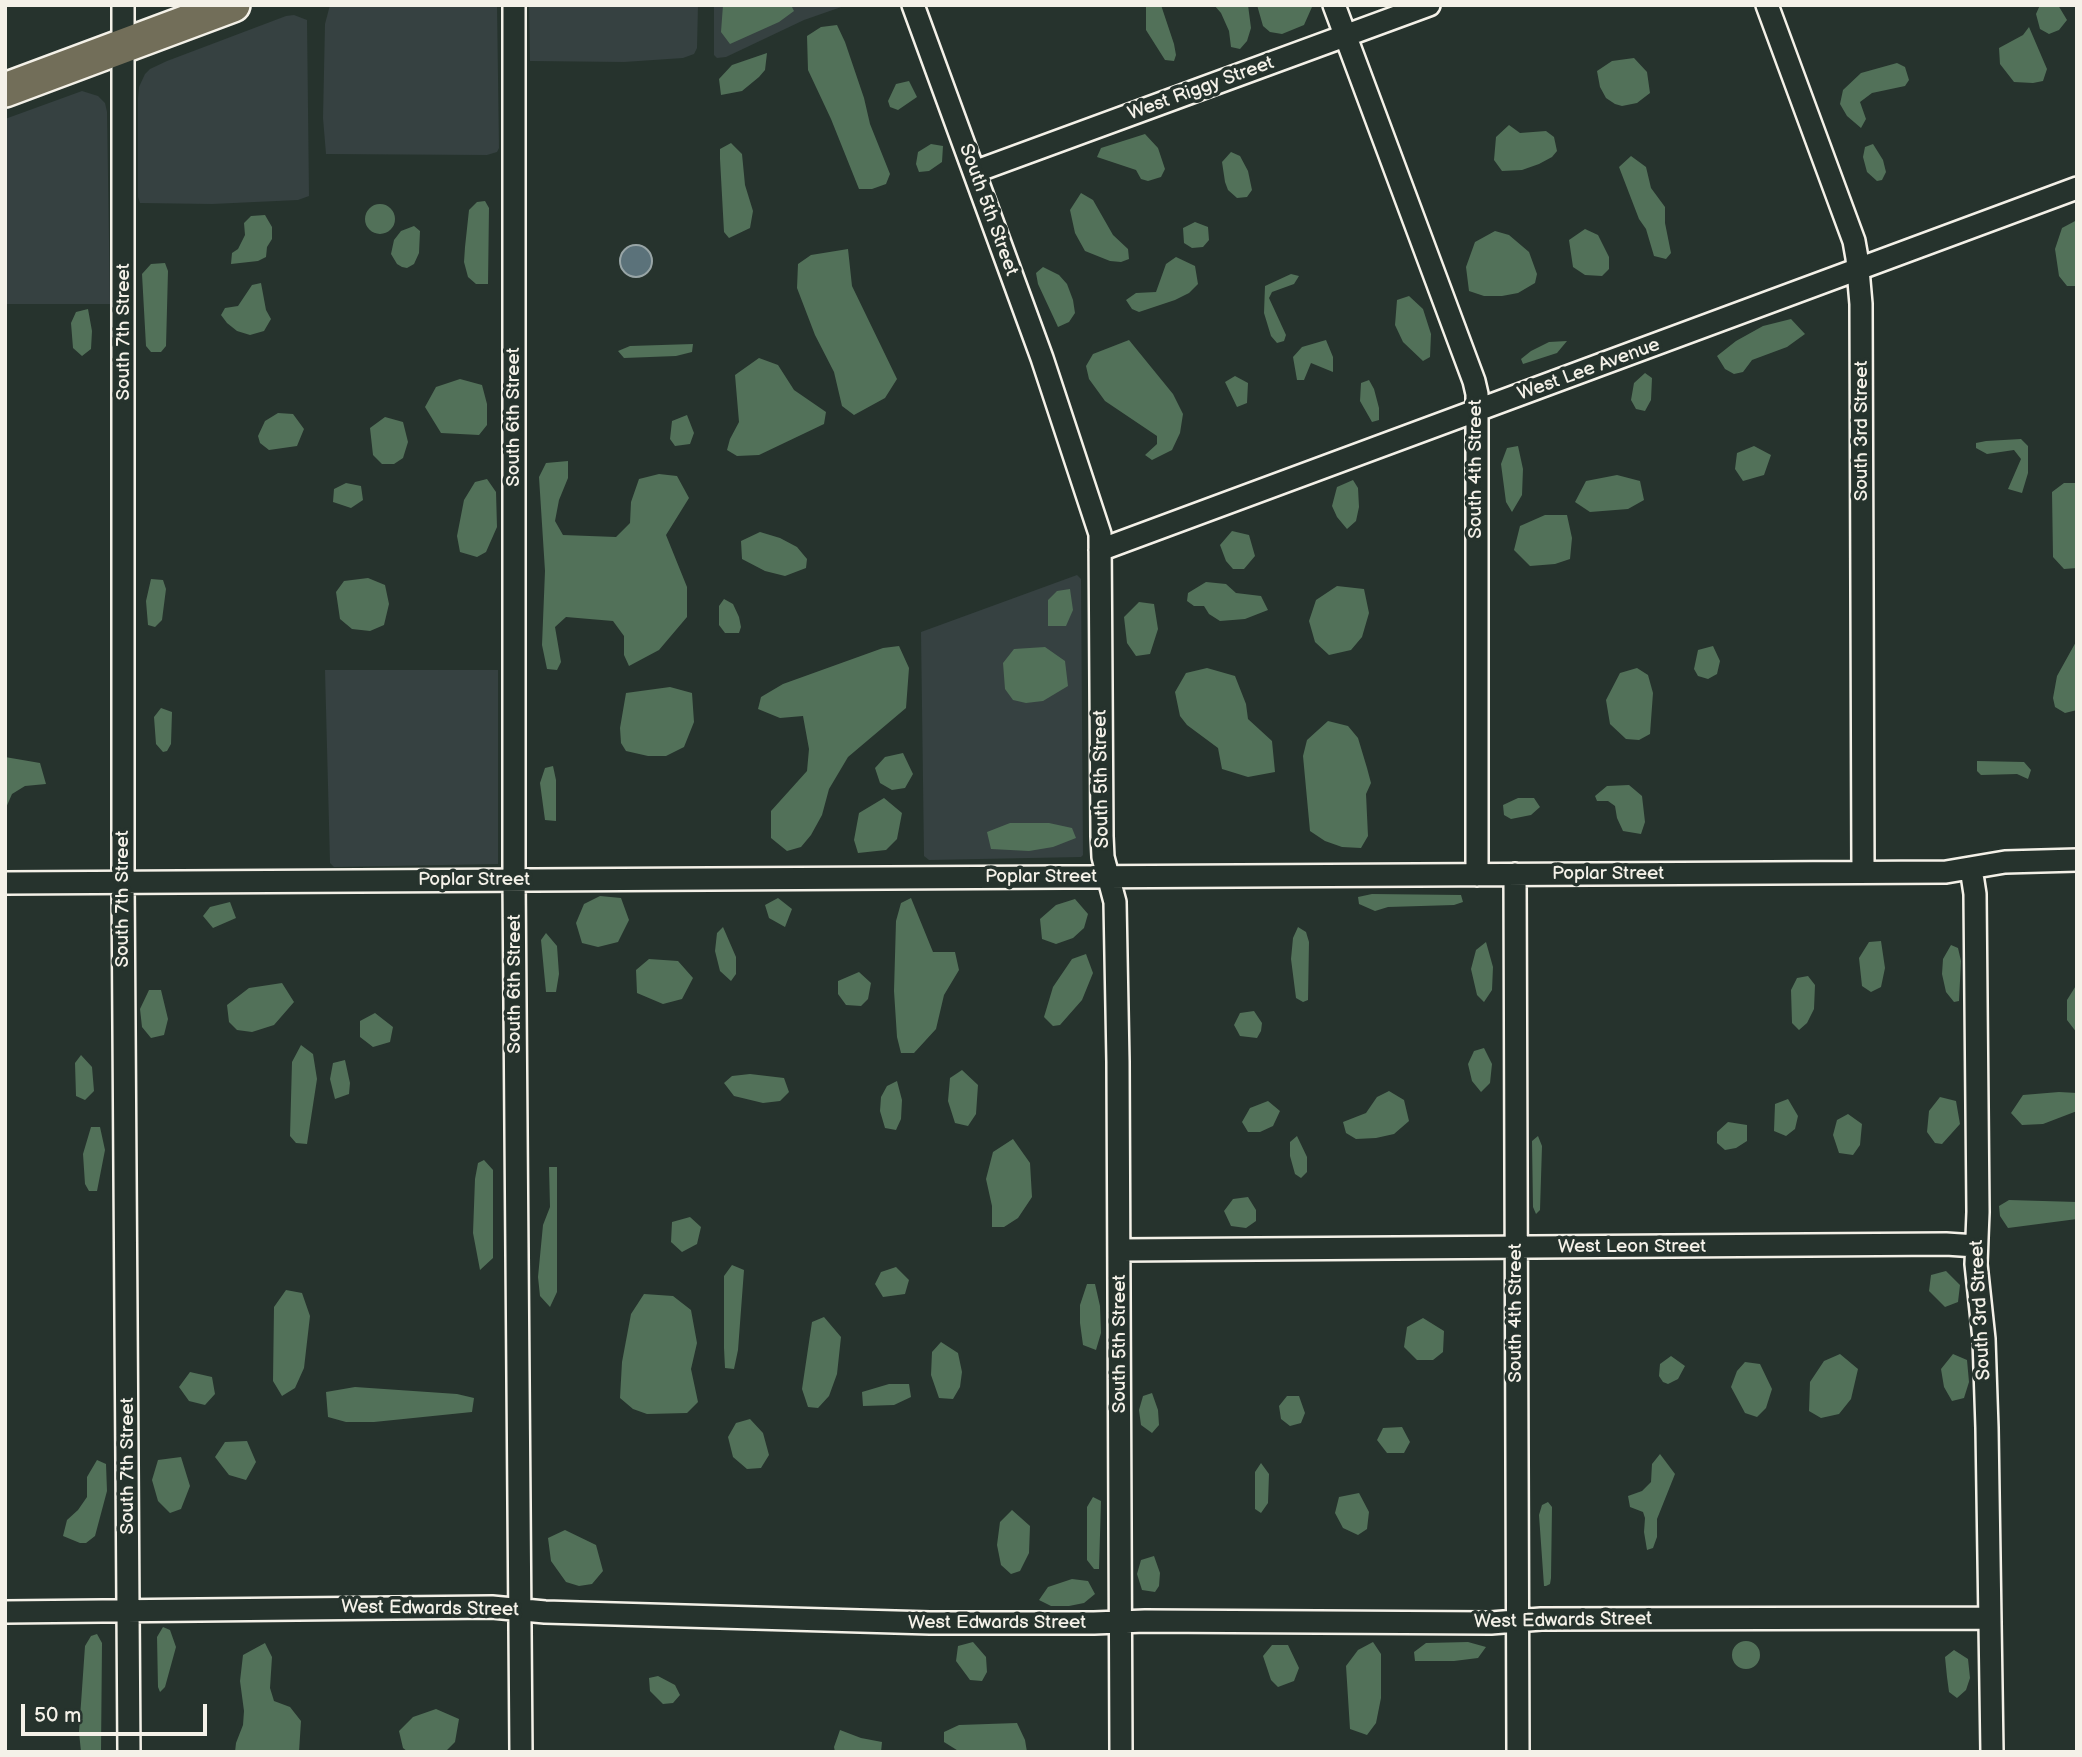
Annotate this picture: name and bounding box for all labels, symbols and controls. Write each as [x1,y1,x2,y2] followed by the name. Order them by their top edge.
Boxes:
[1125,52,1277,126] street label: West Riggy Street
[954,141,1022,279] street label: South 5th Street
[113,263,135,401] street label: South 7th Street
[1515,334,1663,406] street label: West Lee Avenue
[503,347,525,487] street label: South 6th Street
[1851,361,1873,501] street label: South 3rd Street
[1465,399,1487,539] street label: South 4th Street
[1089,709,1115,849] street label: South 5th Street
[112,830,134,968] street label: South 7th Street
[1552,863,1664,885] street label: Poplar Street
[985,866,1097,888] street label: Poplar Street
[418,869,530,891] street label: Poplar Street
[504,914,526,1054] street label: South 6th Street
[1558,1236,1706,1258] street label: West Leon Street
[1966,1239,1996,1381] street label: South 3rd Street
[1505,1243,1527,1383] street label: South 4th Street
[1109,1275,1131,1413] street label: South 5th Street
[117,1397,139,1535] street label: South 7th Street
[341,1596,519,1622] street label: West Edwards Street
[1474,1608,1652,1634] street label: West Edwards Street
[908,1612,1086,1634] street label: West Edwards Street
[24,1690,210,1734] scale bar
[34,1703,81,1728] text: 50 m

